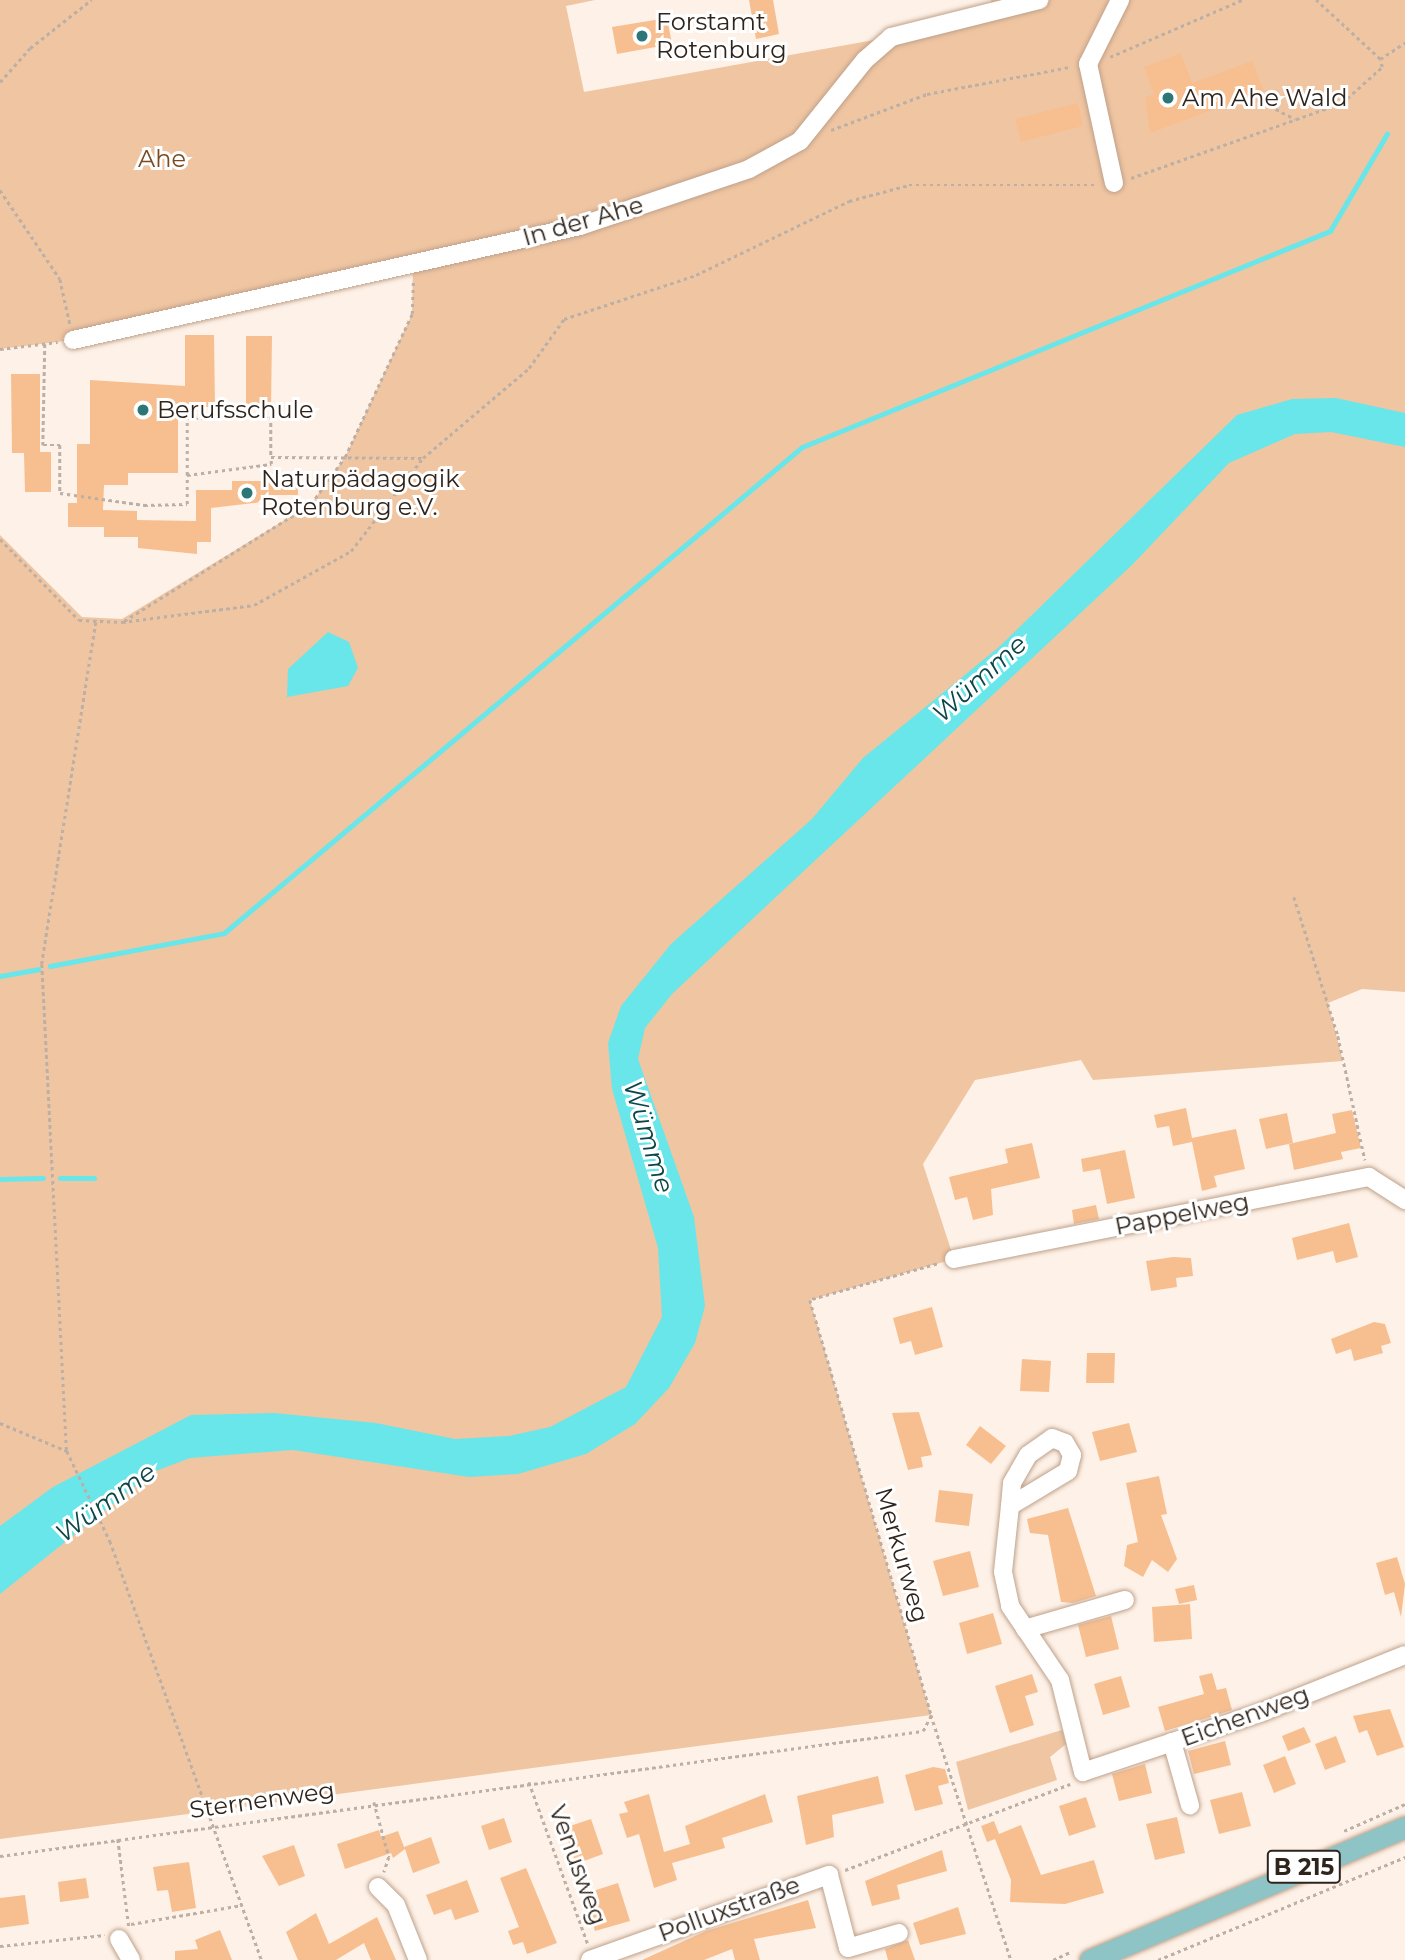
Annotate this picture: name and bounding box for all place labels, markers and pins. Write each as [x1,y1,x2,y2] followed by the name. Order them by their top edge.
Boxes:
[656,8,787,64] place label: Forstamt Rotenburg
[634,28,650,44] marker: Forstamt Rotenburg
[1182,84,1347,112] place label: Am Ahe Wald
[1160,90,1176,106] marker: Am Ahe Wald
[157,396,314,424] place label: Berufsschule
[135,402,151,418] marker: Berufsschule
[261,465,460,521] place label: Naturpädagogik Rotenburg e.V.
[239,485,255,501] marker: Naturpädagogik Rotenburg e.V.

